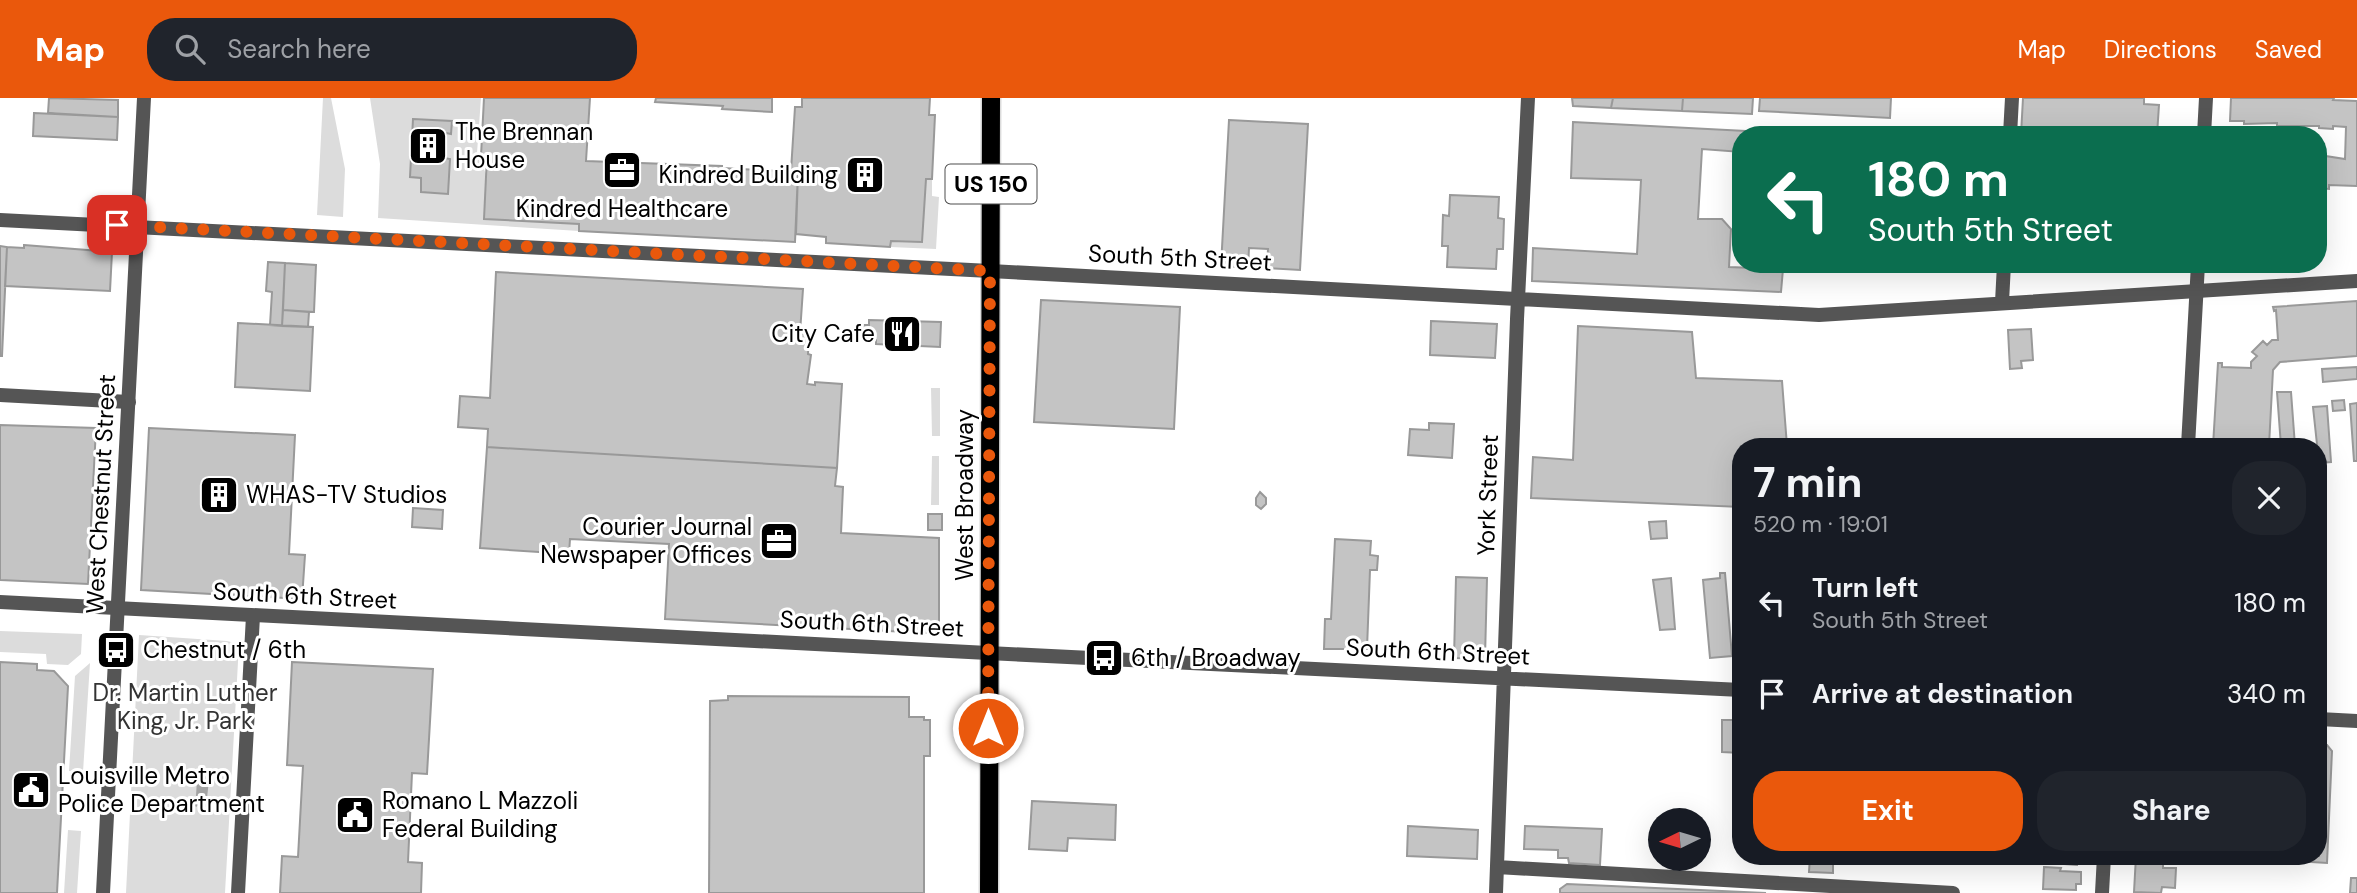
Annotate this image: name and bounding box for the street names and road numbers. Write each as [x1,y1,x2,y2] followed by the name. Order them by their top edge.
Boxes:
[946,164,1036,204] road number: US 150
[1087,237,1273,278] street label: South 5th Street
[79,373,122,615] street label: West Chestnut Street
[949,409,980,581] street label: West Broadway
[1470,434,1505,556] street label: York Street
[212,575,398,616] street label: South 6th Street
[779,603,965,644] street label: South 6th Street
[1345,631,1531,672] street label: South 6th Street

